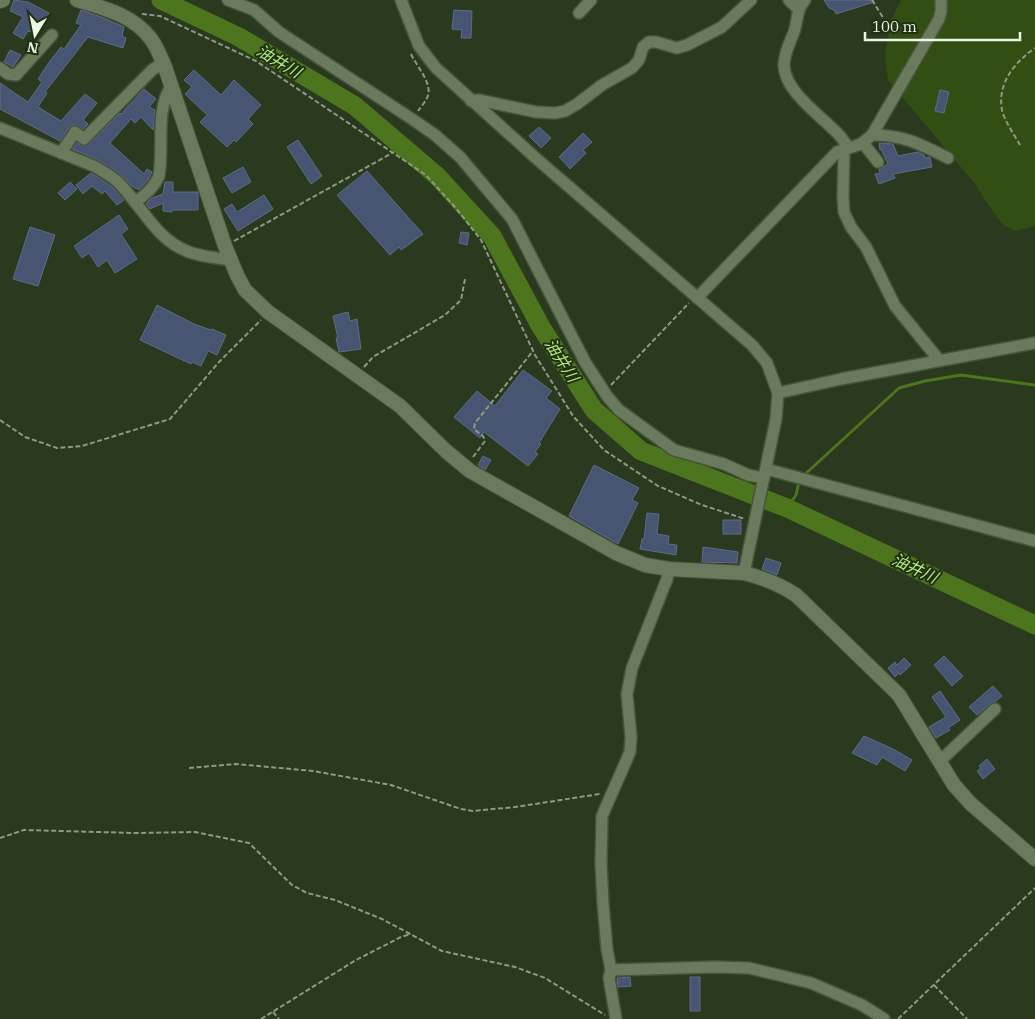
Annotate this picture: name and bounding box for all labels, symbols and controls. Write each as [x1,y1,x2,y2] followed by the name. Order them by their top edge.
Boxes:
[10,10,60,60] north arrow
[865,10,1020,42] scale bar
[872,17,917,36] text: 100 m
[26,38,40,58] text: N
[253,40,306,83] water label: 油井川
[541,334,585,387] water label: 油井川
[889,549,943,588] water label: 油井川

